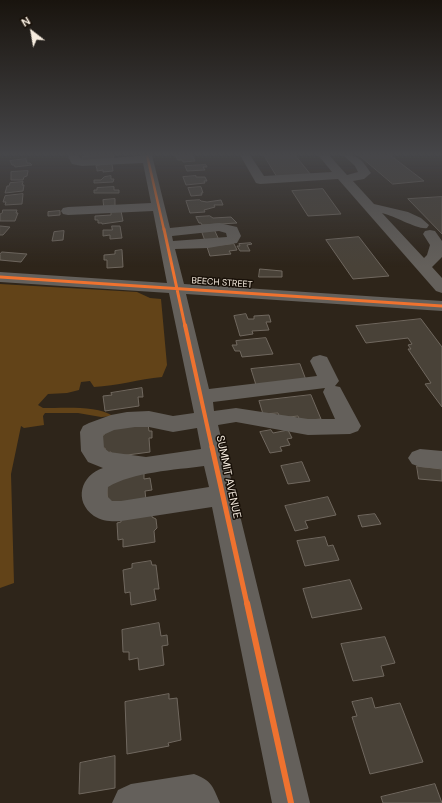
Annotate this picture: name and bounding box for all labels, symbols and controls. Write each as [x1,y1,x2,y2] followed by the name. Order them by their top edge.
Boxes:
[12,12,52,52] north arrow
[19,14,33,30] text: N
[191,275,253,291] street label: BEECH STREET
[213,434,243,520] street label: SUMMIT AVENUE

